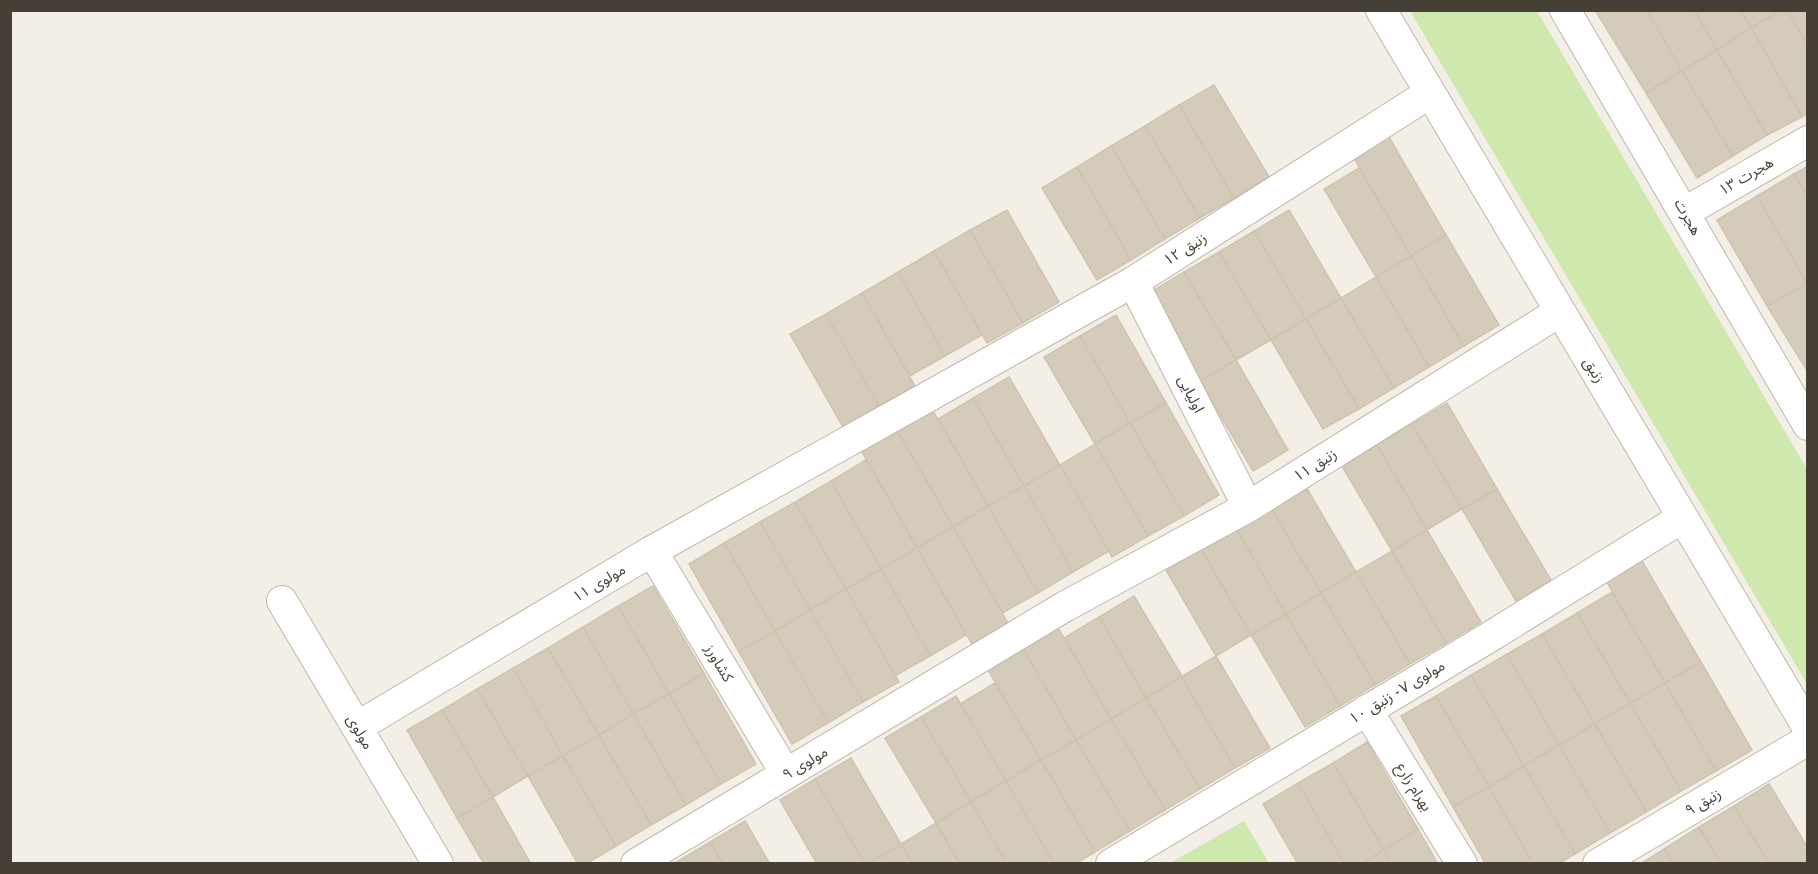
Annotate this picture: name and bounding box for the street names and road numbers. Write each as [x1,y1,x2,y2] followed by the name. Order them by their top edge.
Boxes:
[1715,152,1777,199] street label: هجرت ۱۳
[1670,195,1706,238] street label: هجرت
[1160,228,1210,270] street label: زنبق ۱۲
[1579,354,1609,386] street label: زنبق
[1174,372,1209,416] street label: اولیایی
[1290,444,1340,486] street label: زنبق ۱۱
[569,559,629,606] street label: مولوی ۱۱
[700,639,739,686] street label: کشاورز
[1345,655,1449,729] street label: مولوی ۷ - زنبق ۱۰
[343,711,378,753] street label: مولوی
[778,742,831,784] street label: مولوی ۹
[1390,759,1437,816] street label: بهرام زارع
[1681,784,1725,820] street label: زنبق ۹

